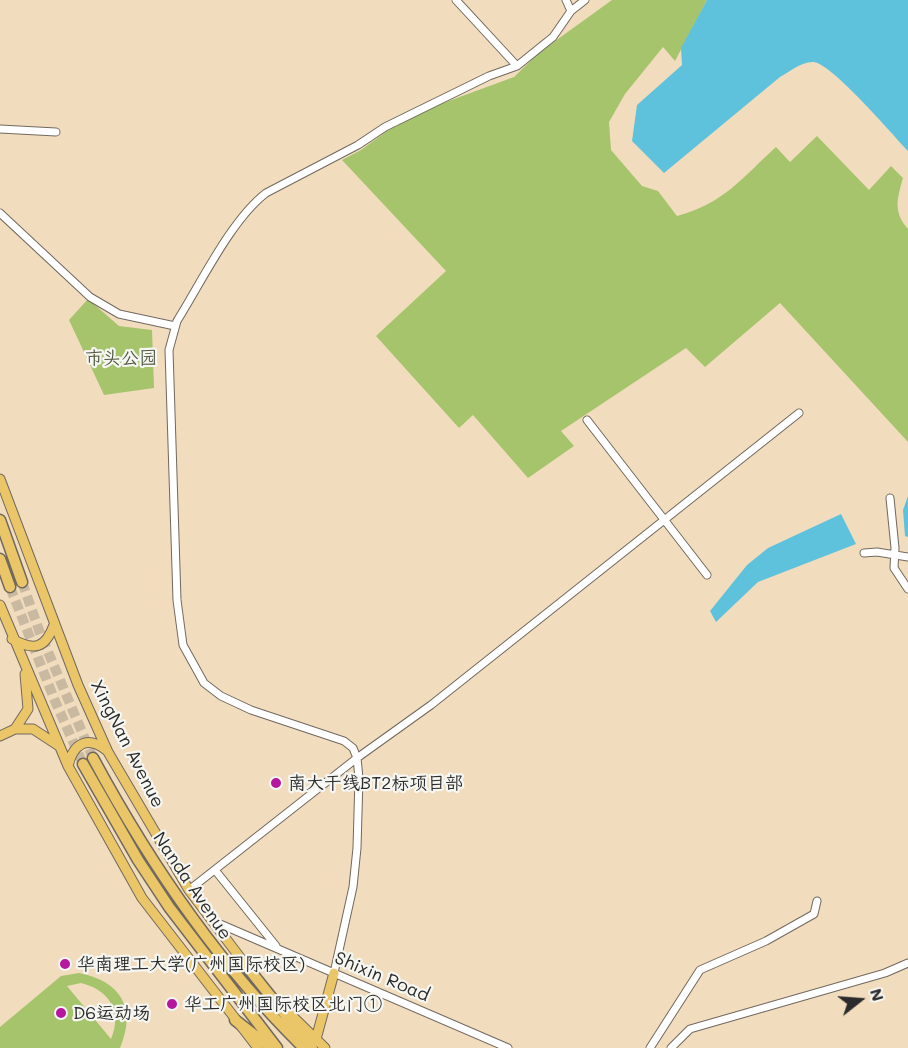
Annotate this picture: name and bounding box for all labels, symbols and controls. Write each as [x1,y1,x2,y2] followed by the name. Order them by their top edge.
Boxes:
[85,347,157,369] park label: 市头公园
[86,677,168,811] street label: XingNan Avenue
[288,772,463,794] place label: 南大干线BT2标项目部
[269,776,283,790] marker: 南大干线BT2标项目部
[148,828,236,944] street label: Nanda Avenue
[331,947,433,1007] street label: Shixin Road
[77,953,305,975] place label: 华南理工大学(广州国际校区)
[58,957,72,971] marker: 华南理工大学(广州国际校区)
[830,970,890,1030] north arrow
[866,986,890,1003] text: N
[184,993,382,1015] place label: 华工广州国际校区北门①
[165,997,179,1011] marker: 华工广州国际校区北门①
[73,1002,150,1024] place label: D6运动场
[54,1006,68,1020] marker: D6运动场

